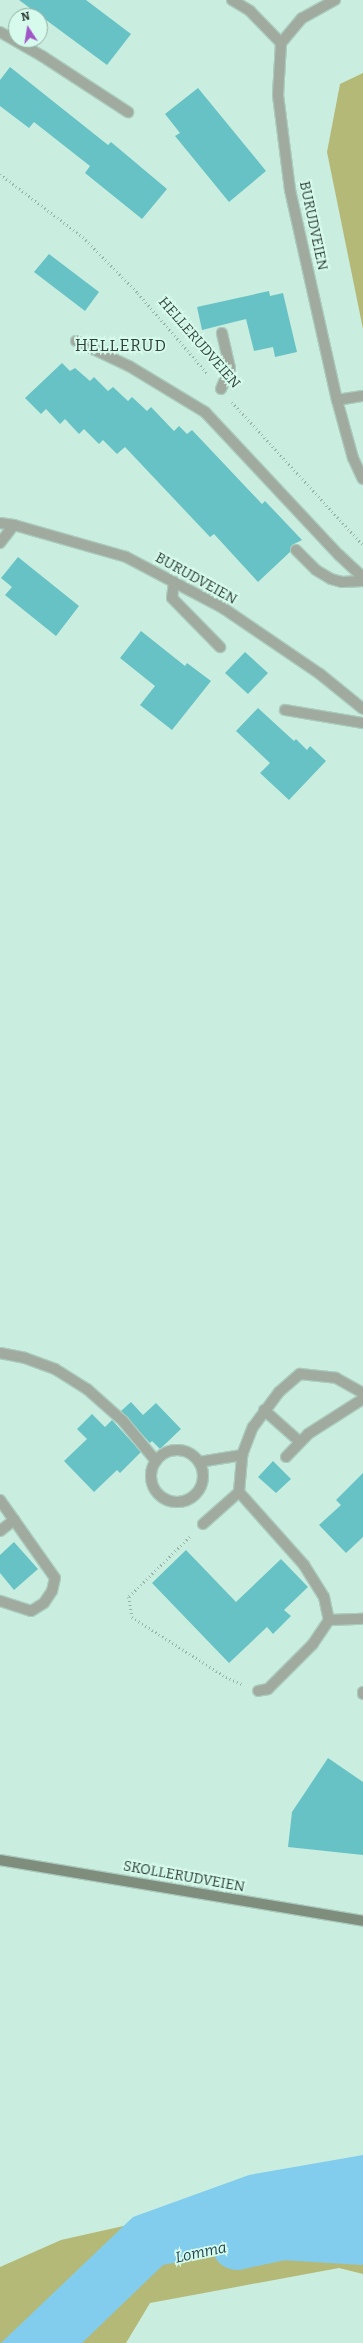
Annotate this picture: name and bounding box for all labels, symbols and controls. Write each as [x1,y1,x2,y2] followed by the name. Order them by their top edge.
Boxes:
[8,8,48,48] north arrow
[20,10,31,24] text: N
[295,180,331,272] street label: BURUDVEIEN
[155,294,243,392] street label: HELLERUDVEIEN
[75,336,167,356] district label: HELLERUD
[152,550,240,608] street label: BURUDVEIEN
[122,1858,246,1896] street label: SKOLLERUDVEIEN
[174,2239,228,2267] water label: Lomma

